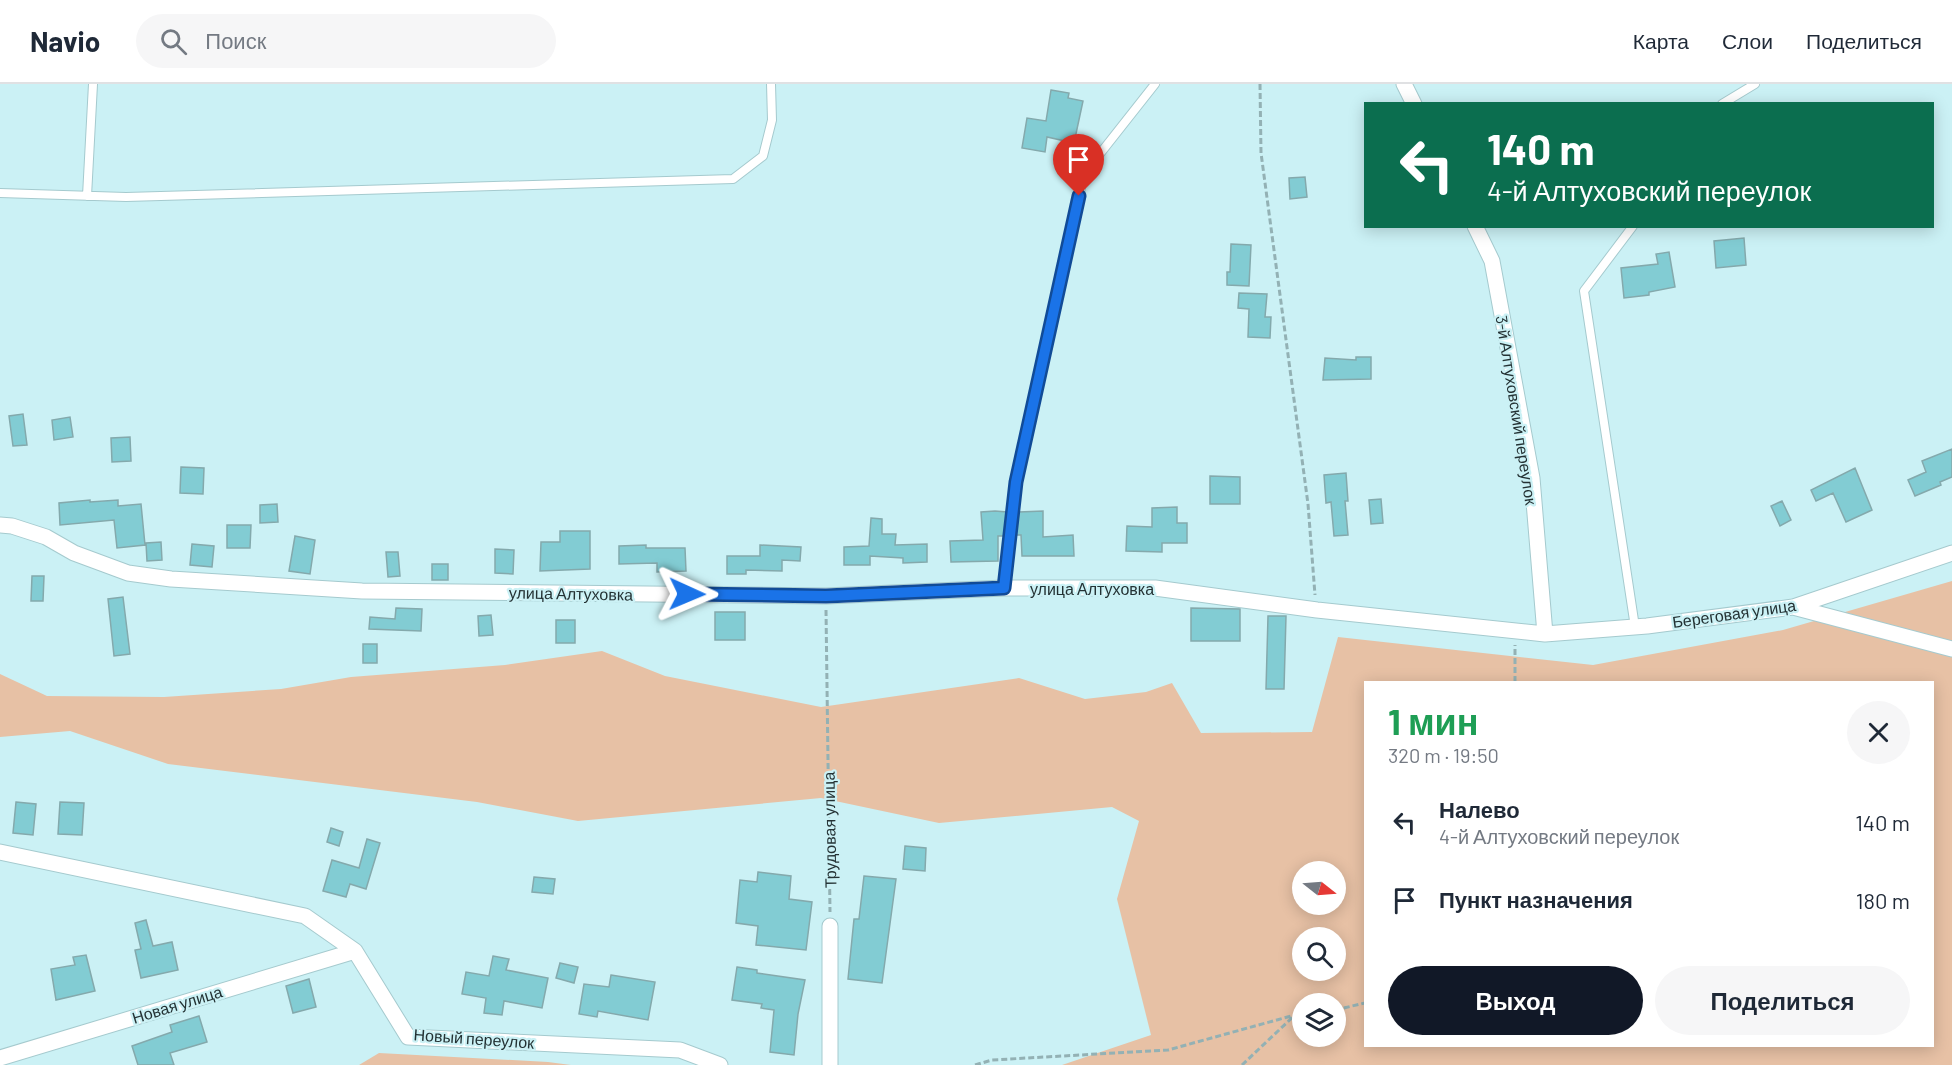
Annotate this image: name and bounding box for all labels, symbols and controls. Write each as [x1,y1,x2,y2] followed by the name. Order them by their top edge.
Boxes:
[136,14,556,68] search box
[30,24,100,58] text: Navio
[157,25,190,58] icon: search
[205,27,266,53] text: Поиск
[1633,28,1689,53] text: Карта
[1722,28,1773,53] text: Слои
[1806,28,1922,53] text: Поделиться
[1487,123,1595,173] text: 140 m
[1388,126,1466,204] icon: left
[1053,134,1104,196] pin
[1062,143,1095,176] icon: arrive
[1487,174,1811,206] text: 4-й Алтуховский переулок
[1493,314,1542,507] street label: 3-й Алтуховский переулок
[655,562,719,626] position arrow
[1030,579,1154,598] street label: улица Алтуховка
[509,582,633,604] street label: улица Алтуховка
[1671,595,1797,631] street label: Береговая улица
[1388,699,1478,742] text: 1 мин
[1847,701,1910,764] button: close
[1388,743,1499,767] text: 320 m · 19:50
[818,772,840,888] street label: Трудовая улица
[1439,796,1520,822] text: Налево
[1388,806,1421,839] icon: left
[1855,809,1910,835] text: 140 m
[1439,824,1679,848] text: 4-й Алтуховский переулок
[1292,861,1346,915] north arrow
[1292,861,1346,1047] map controls
[1388,884,1421,917] icon: arrive
[1439,886,1633,912] text: Пункт назначения
[1856,887,1910,913] text: 180 m
[1292,927,1346,981] button: search
[1388,966,1643,1035] button: Выход
[1655,966,1910,1035] button: Поделиться
[130,981,225,1027] street label: Новая улица
[1292,993,1346,1047] button: layers
[413,1024,536,1052] street label: Новый переулок

